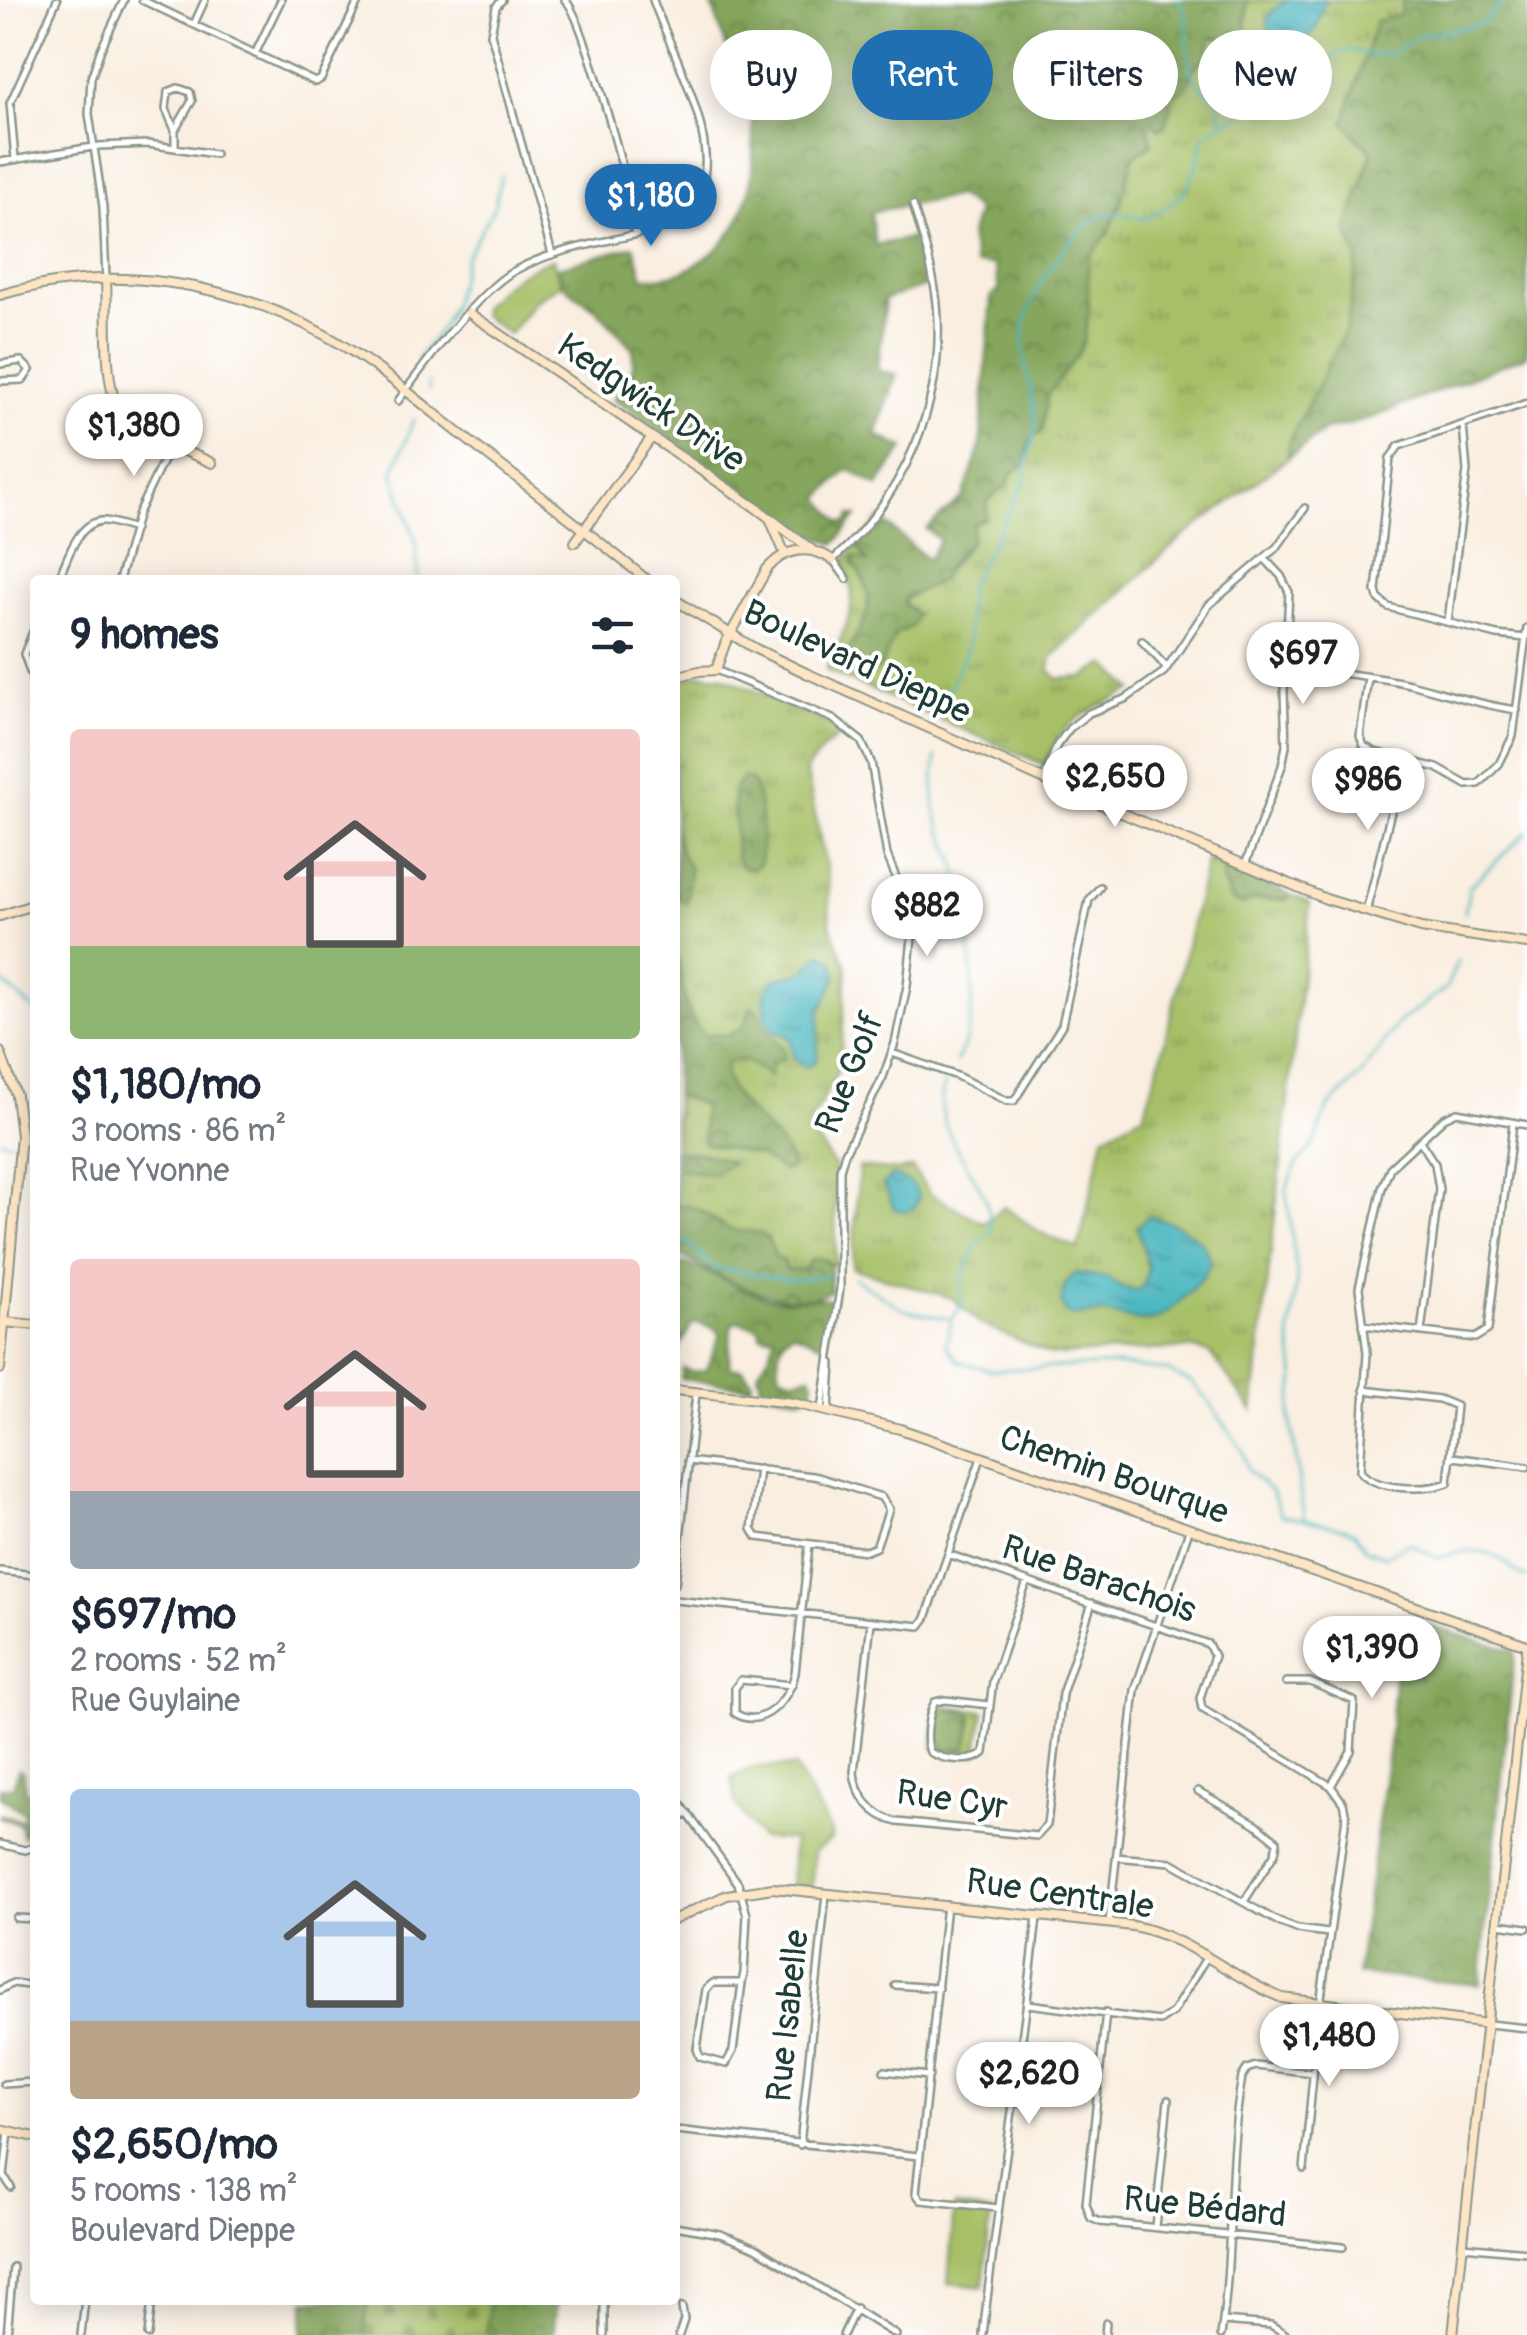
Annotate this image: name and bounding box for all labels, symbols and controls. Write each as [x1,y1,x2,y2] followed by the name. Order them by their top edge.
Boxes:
[710,30,832,120] chip: Buy
[852,30,993,120] chip: Rent
[1013,30,1178,120] chip: Filters
[1198,30,1332,120] chip: New
[570,164,732,249] pin: $1,180
[607,176,695,216] text: $1,180
[549,324,753,482] street label: Kedgwick Drive
[53,394,215,479] pin: $1,380
[87,406,181,446] text: $1,380
[736,590,978,734] street label: Boulevard Dieppe
[585,608,640,663] icon: filters
[70,609,219,661] text: 9 homes
[1244,622,1362,707] pin: $697
[1268,634,1338,674] text: $697
[1034,745,1196,830] pin: $2,650
[1309,748,1427,833] pin: $986
[1064,757,1166,797] text: $2,650
[1334,760,1402,800] text: $986
[265,794,445,974] icon: home
[868,874,986,959] pin: $882
[893,886,961,926] text: $882
[806,1006,894,1140] street label: Rue Golf
[70,1059,261,1111] text: $1,180/mo
[70,1111,287,1151] text: 3 rooms · 86 m²
[70,1151,229,1191] text: Rue Yvonne
[265,1324,445,1504] icon: home
[994,1415,1234,1535] street label: Chemin Bourque
[996,1525,1202,1633] street label: Rue Barachois
[70,1589,236,1641] text: $697/mo
[1291,1616,1453,1701] pin: $1,390
[1325,1628,1419,1668] text: $1,390
[70,1641,287,1681] text: 2 rooms · 52 m²
[70,1681,240,1721] text: Rue Guylaine
[894,1770,1011,1830] street label: Rue Cyr
[265,1854,445,2034] icon: home
[963,1859,1157,1929] street label: Rue Centrale
[757,1928,819,2104] street label: Rue Isabelle
[1248,2004,1410,2089] pin: $1,480
[1282,2016,1376,2056] text: $1,480
[948,2042,1110,2127] pin: $2,620
[978,2054,1080,2094] text: $2,620
[70,2119,278,2171] text: $2,650/mo
[70,2171,298,2211] text: 5 rooms · 138 m²
[1121,2177,1289,2237] street label: Rue Bédard
[70,2211,295,2251] text: Boulevard Dieppe

